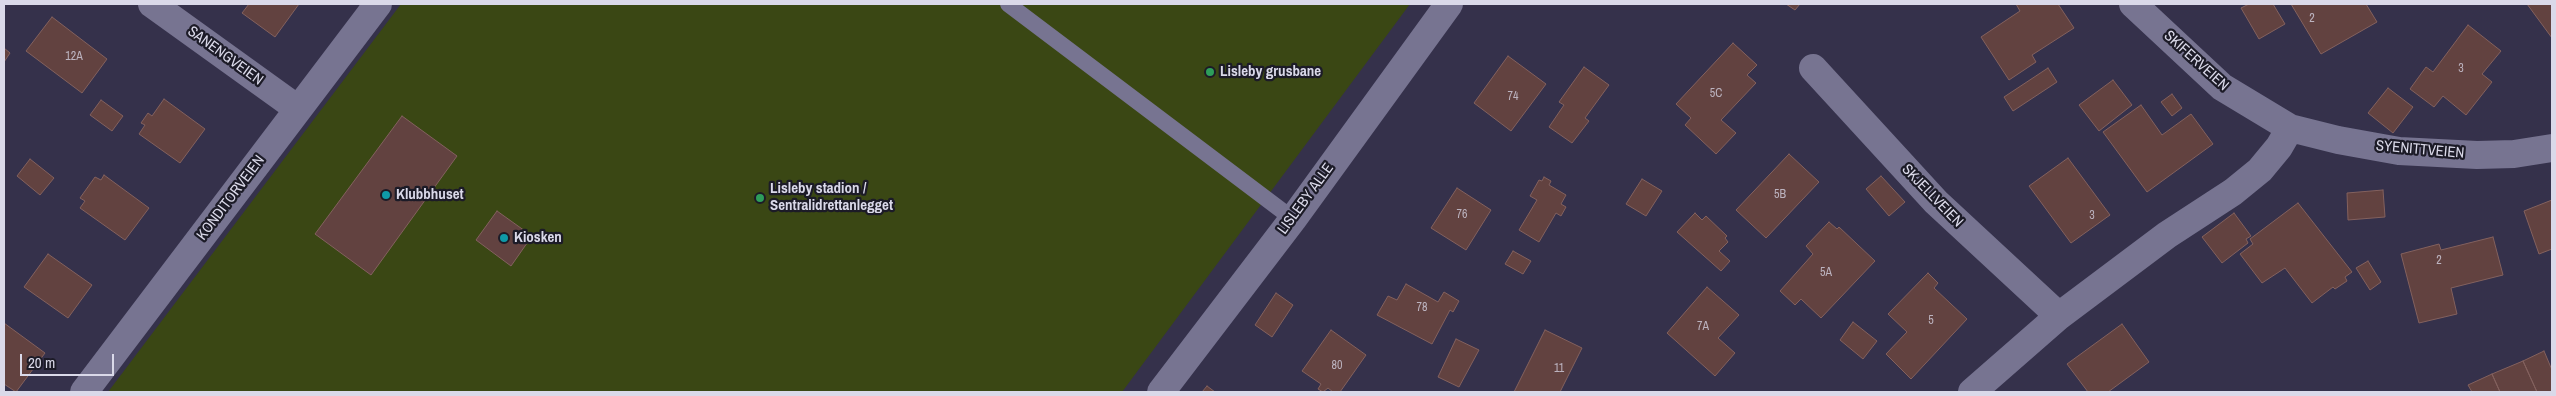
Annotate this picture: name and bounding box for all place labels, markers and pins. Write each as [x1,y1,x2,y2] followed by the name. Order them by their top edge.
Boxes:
[1220,63,1321,81] place label: Lisleby grusbane
[1204,66,1216,78] marker: Lisleby grusbane
[770,180,893,215] place label: Lisleby stadion / Sentralidrettanlegget
[396,186,464,204] place label: Klubbhuset
[380,189,392,201] marker: Klubbhuset
[754,192,766,204] marker: Lisleby stadion / Sentralidrettanlegget
[514,229,562,247] place label: Kiosken
[498,232,510,244] marker: Kiosken

